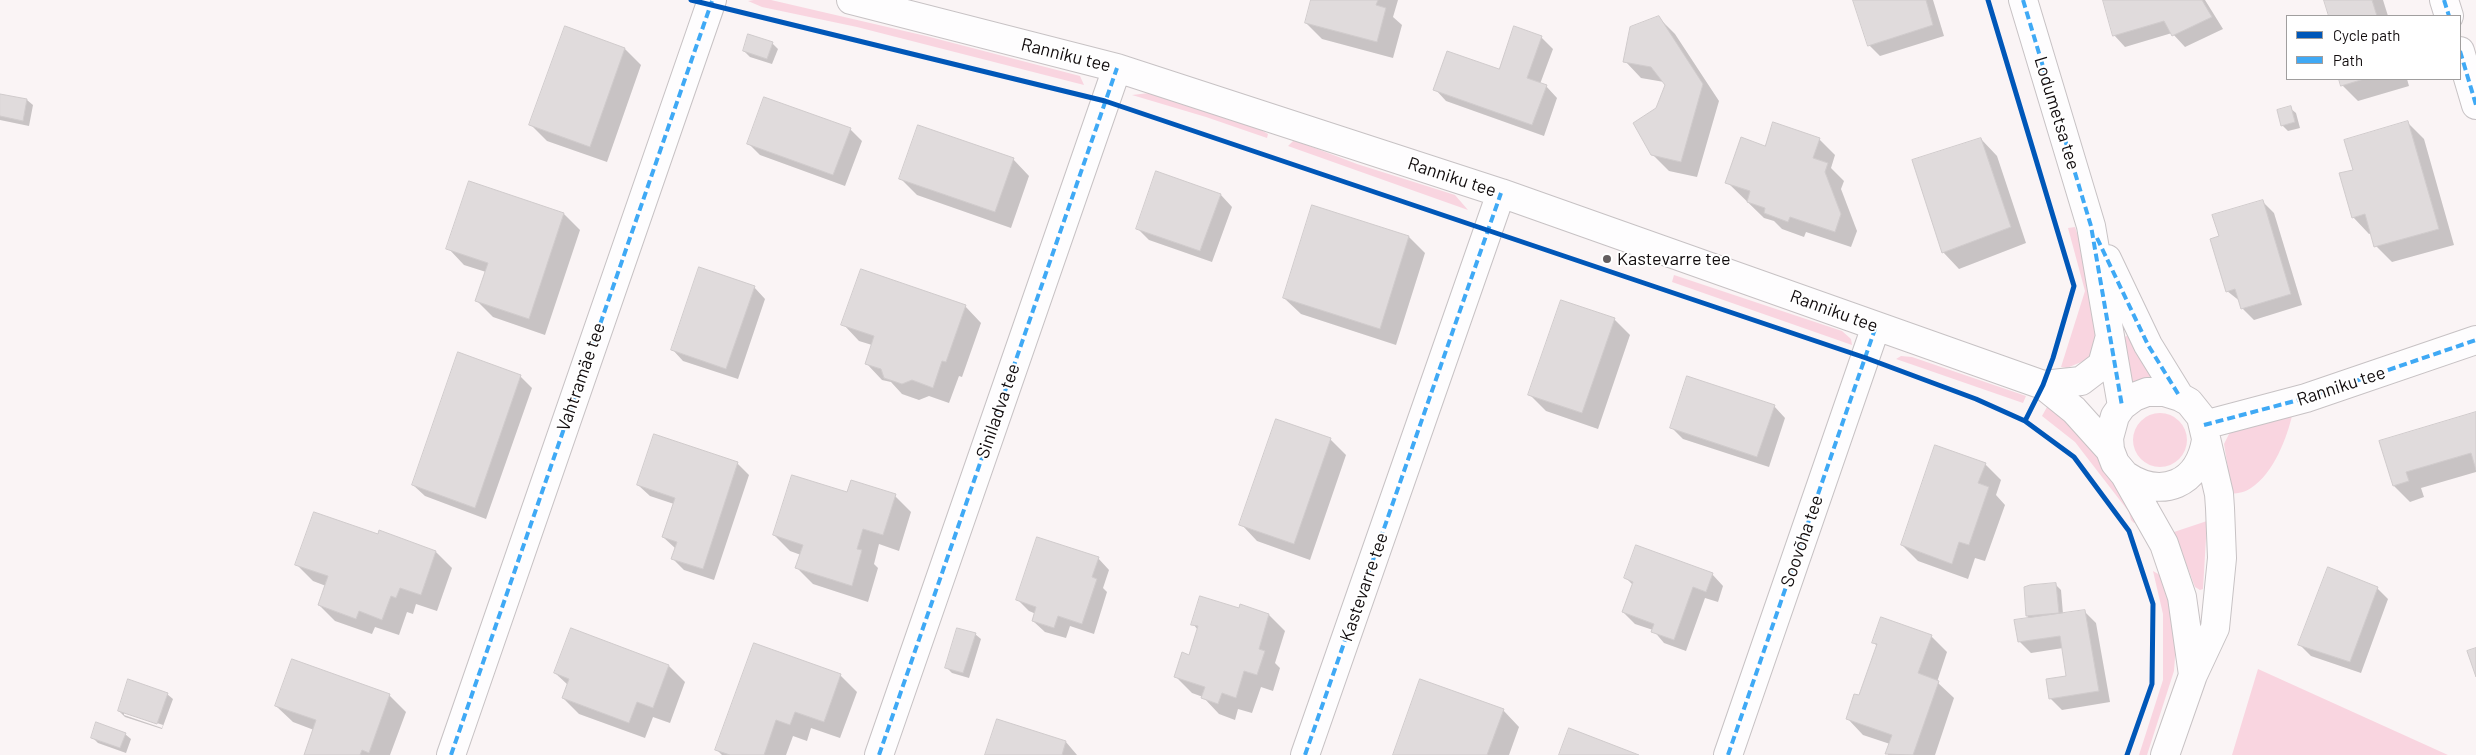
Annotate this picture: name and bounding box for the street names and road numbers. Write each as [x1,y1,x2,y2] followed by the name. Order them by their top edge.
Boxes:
[1019,33,1113,77] street label: Ranniku tee
[2030,54,2084,172] street label: Lodumetsa tee
[1405,153,1499,201] street label: Ranniku tee
[1787,285,1881,337] street label: Ranniku tee
[552,320,610,434] street label: Vahtramäe tee
[972,361,1024,461] street label: Siniladva tee
[2294,362,2388,410] street label: Ranniku tee
[1776,492,1828,590] street label: Soovõha tee
[1335,530,1393,644] street label: Kastevarre tee

